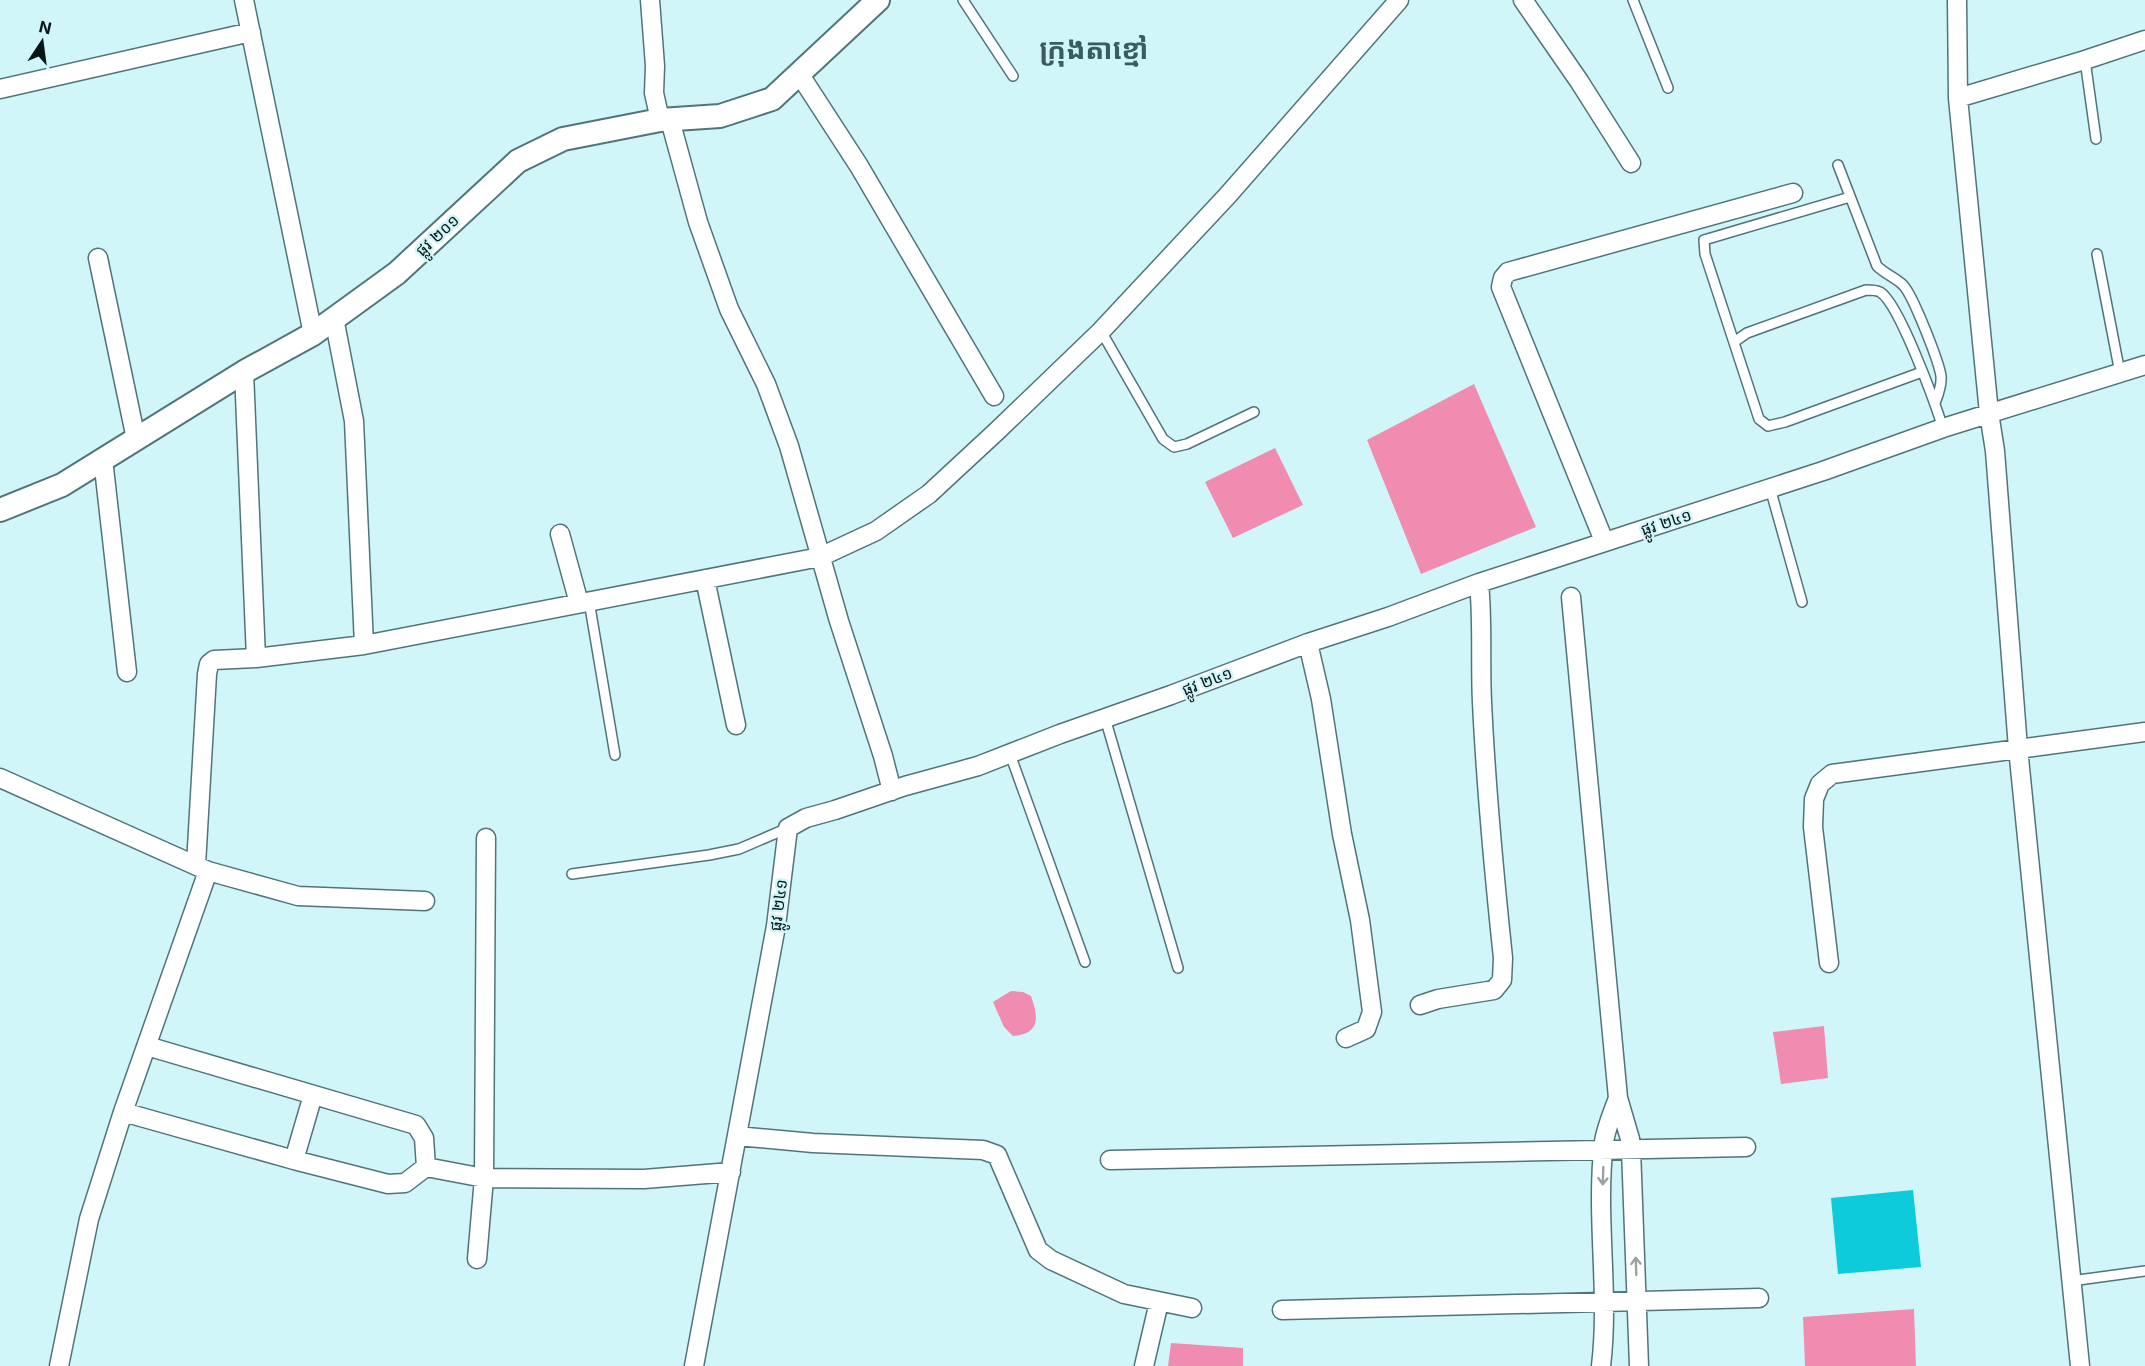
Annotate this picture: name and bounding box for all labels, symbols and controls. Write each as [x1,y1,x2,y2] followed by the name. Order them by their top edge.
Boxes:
[12,12,72,72] north arrow
[37,16,54,39] text: N
[1040,32,1148,67] district label: ក្រុងតាខ្មៅ
[411,210,466,264] street label: ផ្លូវ ២០១
[1638,504,1695,544] street label: ផ្លូវ ២៤១
[1179,662,1237,704] street label: ផ្លូវ ២៤១
[765,878,796,933] street label: ផ្លូវ ២៤១
[1597,1165,1608,1185] one-way arrow
[1630,1256,1641,1276] one-way arrow

